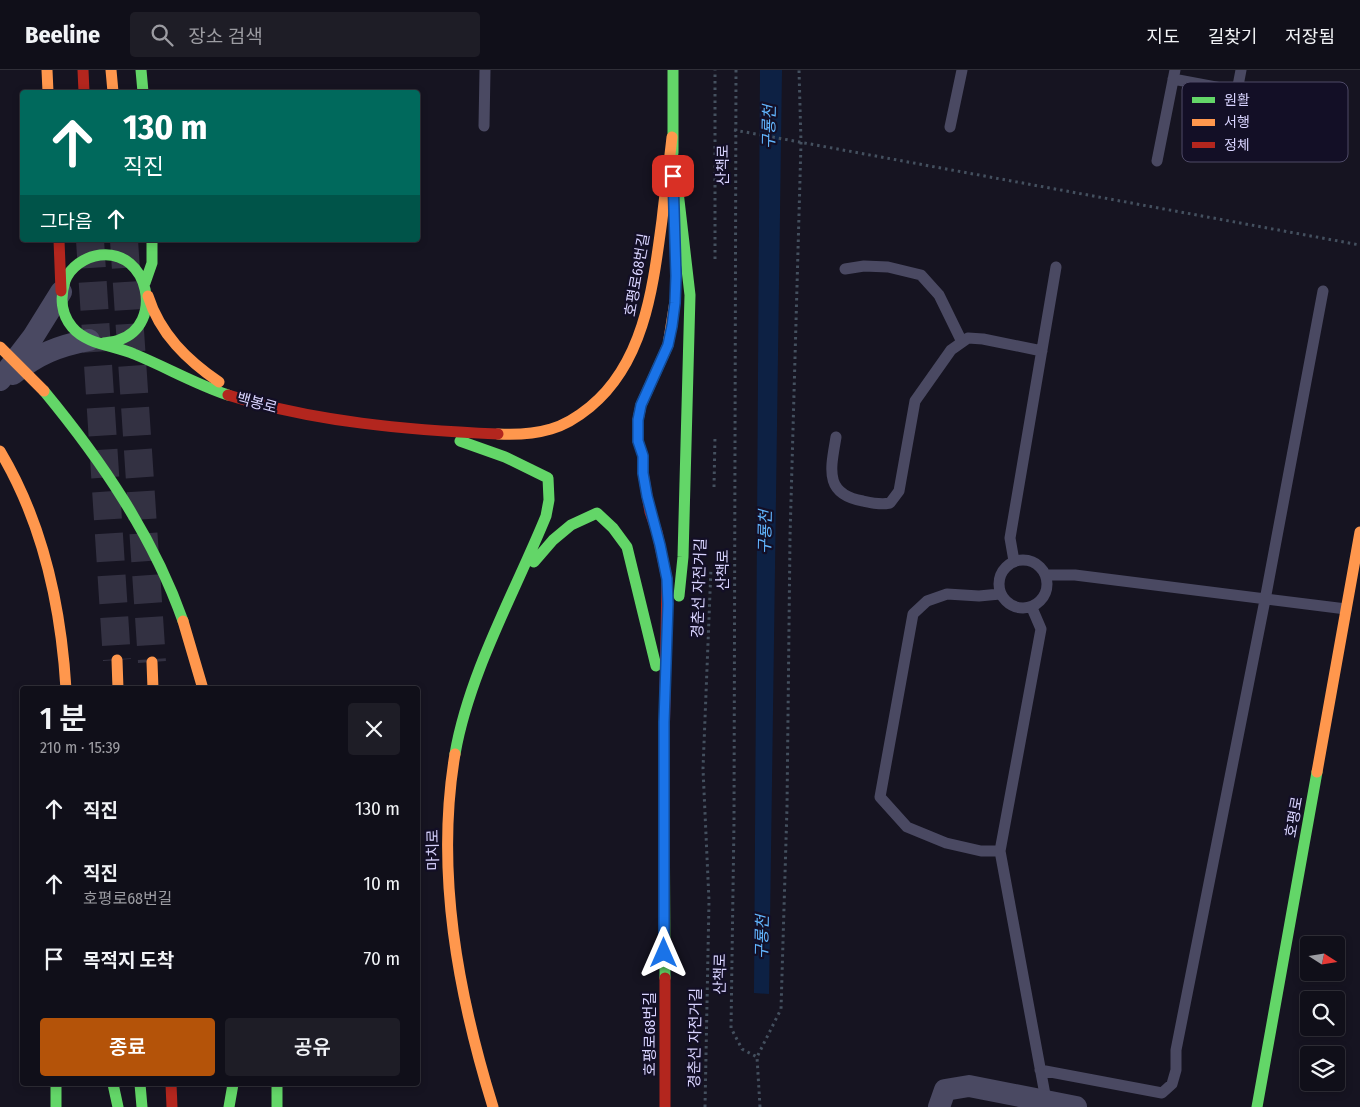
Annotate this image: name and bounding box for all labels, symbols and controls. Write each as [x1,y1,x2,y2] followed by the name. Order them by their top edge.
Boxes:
[130,12,480,57] search box
[25,21,100,49] text: Beeline
[148,21,176,49] icon: search
[188,25,263,48] text: 장소 검색
[1147,26,1180,48] text: 지도
[1208,26,1257,48] text: 길찾기
[1285,26,1335,48] text: 저장됨
[1182,82,1348,162] legend
[1224,92,1250,109] text: 원활
[759,102,779,149] water label: 구룡천
[123,106,207,148] text: 130 m
[40,110,105,175] icon: ahead
[1224,114,1250,131] text: 서행
[1224,137,1250,154] text: 정체
[714,144,732,186] street label: 산책로
[123,153,163,180] text: 직진
[652,155,694,197] pin
[659,162,687,190] icon: arrive
[102,205,130,233] icon: ahead
[40,210,92,233] text: 그다음
[621,232,653,318] street label: 호평로68번길
[235,389,279,417] street label: 백봉로
[755,507,775,554] water label: 구룡천
[688,538,710,638] street label: 경춘선 자전거길
[714,549,732,591] street label: 산책로
[40,701,87,737] text: 1 분
[348,703,400,755] button: close
[40,738,120,757] text: 210 m · 15:39
[40,795,68,823] icon: ahead
[1282,795,1306,839] street label: 호평로
[355,797,400,820] text: 130 m
[83,799,118,822] text: 직진
[424,829,442,871] street label: 마치로
[83,862,118,885] text: 직진
[40,870,68,898] icon: ahead
[364,872,400,895] text: 10 m
[83,889,173,908] text: 호평로68번길
[752,912,772,959] water label: 구룡천
[637,926,689,978] position arrow
[1300,936,1345,981] north arrow
[1300,936,1345,1091] map controls
[40,945,68,973] icon: arrive
[364,947,400,970] text: 70 m
[83,949,174,972] text: 목적지 도착
[711,953,729,995] street label: 산책로
[685,988,705,1088] street label: 경춘선 자전거길
[1300,991,1345,1036] button: search
[641,992,659,1076] street label: 호평로68번길
[40,1018,215,1076] button: 종료
[225,1018,400,1076] button: 공유
[1300,1046,1345,1091] button: layers

